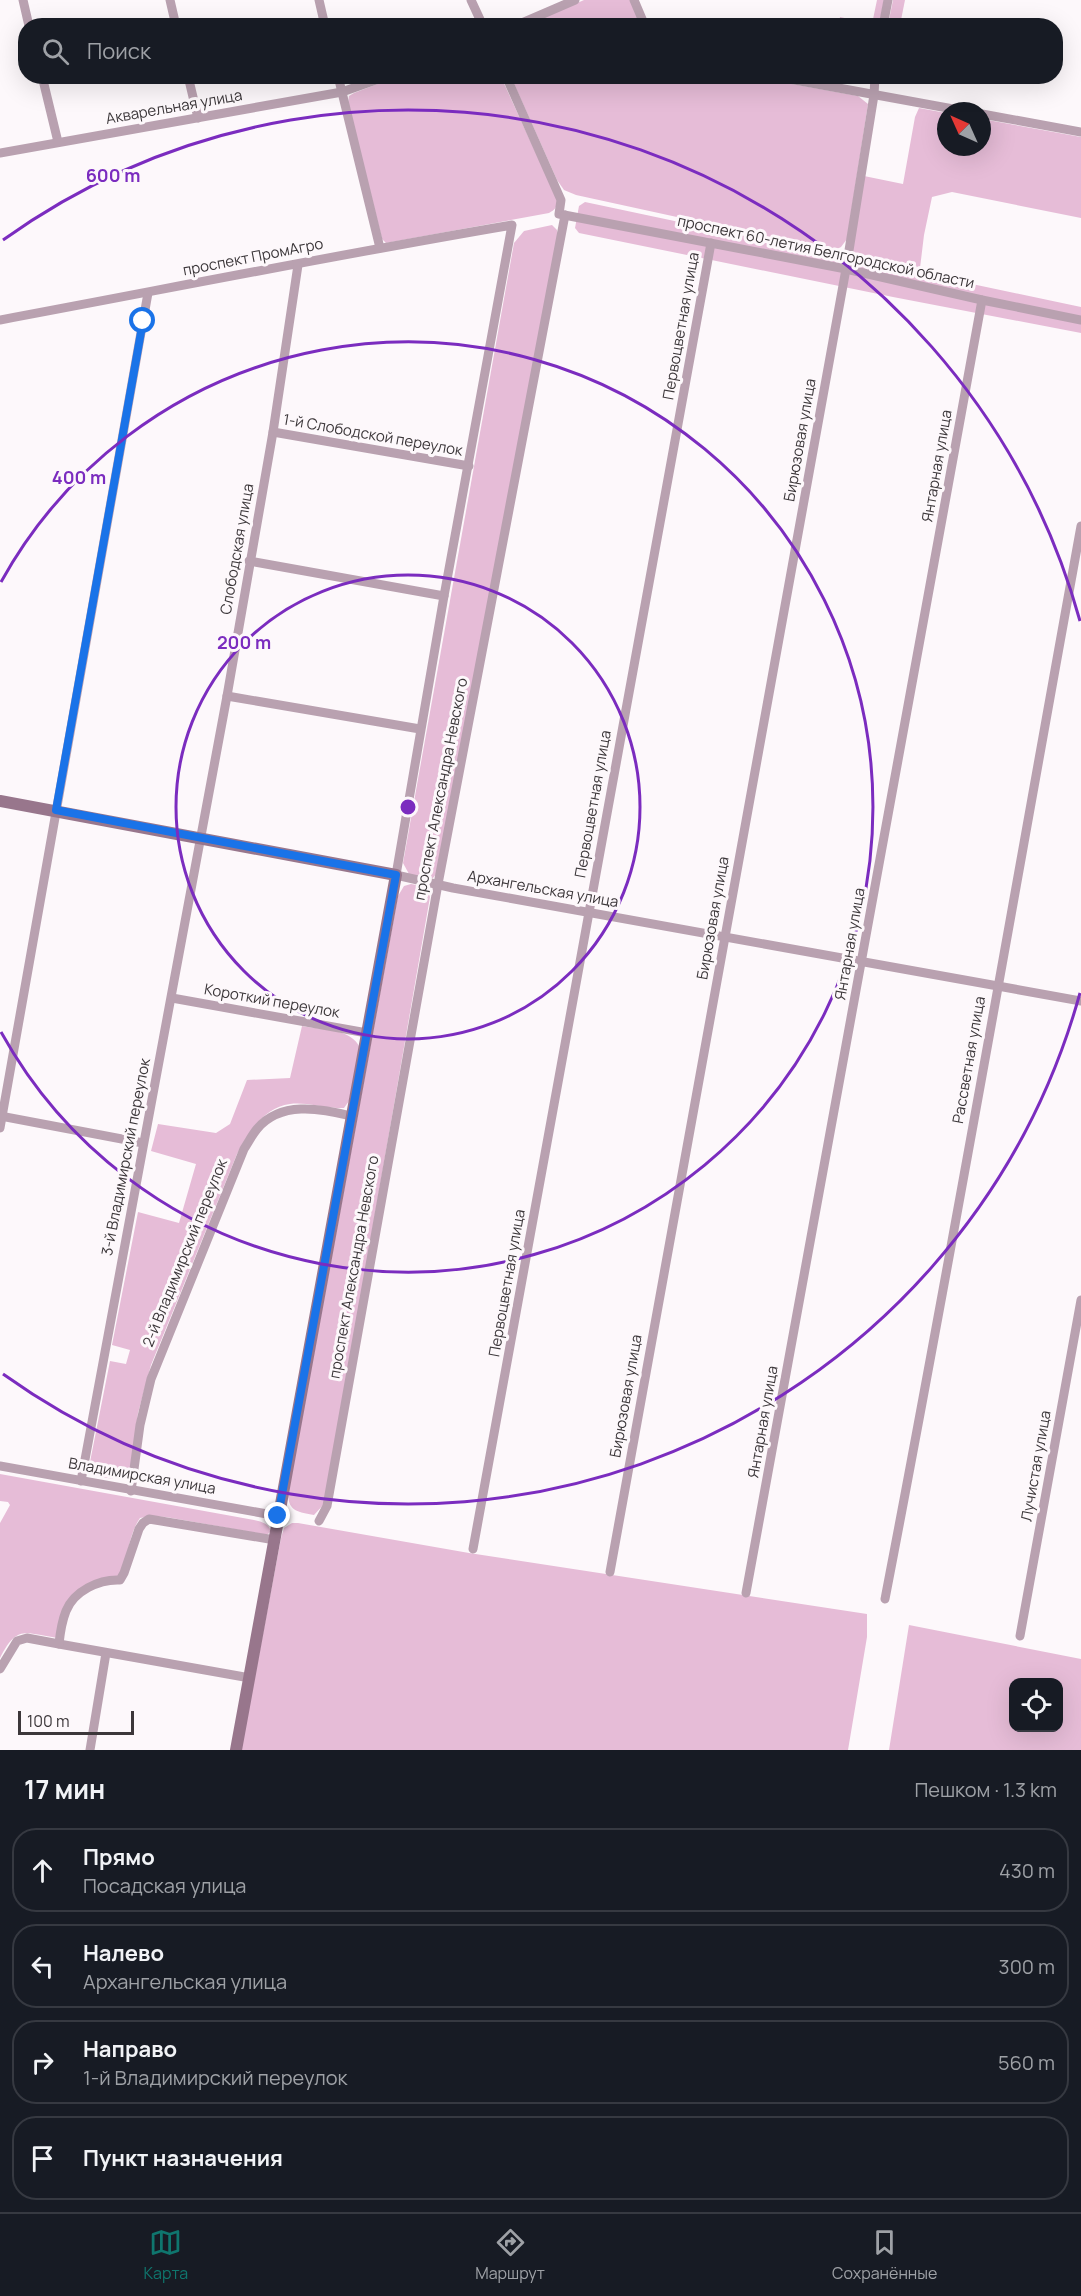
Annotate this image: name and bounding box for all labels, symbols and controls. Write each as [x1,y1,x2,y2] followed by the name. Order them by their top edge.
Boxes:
[18,18,1063,84] search box
[39,35,72,68] icon: search
[87,36,151,66] text: Поиск
[104,84,244,129] street label: Акварельная улица
[937,102,991,156] north arrow
[86,163,140,187] text: 600 m
[676,210,977,293] street label: проспект 60-летия Белгородской области
[181,233,325,280] street label: проспект ПромАгро
[657,251,704,401] street label: Первоцветная улица
[129,307,155,333] route start
[778,377,821,503] street label: Бирюзовая улица
[282,408,465,461] street label: 1-й Слободской переулок
[916,408,957,524] street label: Янтарная улица
[52,465,106,489] text: 400 m
[215,482,258,616] street label: Слободская улица
[217,630,271,654] text: 200 m
[409,676,472,902] street label: проспект Александра Невского
[569,729,616,879] street label: Первоцветная улица
[398,797,418,817] centre of rings
[691,855,734,981] street label: Бирюзовая улица
[466,865,620,912] street label: Архангельская улица
[829,886,870,1002] street label: Янтарная улица
[203,978,342,1023] street label: Короткий переулок
[947,995,990,1125] street label: Рассветная улица
[96,1056,155,1257] street label: 3-й Владимирский переулок
[324,1154,383,1380] street label: проспект Александра Невского
[137,1155,232,1350] street label: 2-й Владимирский переулок
[483,1208,530,1358] street label: Первоцветная улица
[604,1333,647,1459] street label: Бирюзовая улица
[742,1364,783,1480] street label: Янтарная улица
[1015,1409,1056,1523] street label: Лучистая улица
[67,1452,217,1499] street label: Владимирская улица
[264,1502,290,1528] route end
[1009,1678,1063,1732] map controls
[1009,1678,1063,1732] button: locate
[18,1708,134,1736] scale bar
[27,1710,70,1732] text: 100 m
[24,1771,105,1807] text: 17 мин
[914,1776,1057,1803] text: Пешком · 1.3 km
[83,1842,155,1872] text: Прямо
[26,1854,59,1887] icon: ahead
[999,1857,1055,1884] text: 430 m
[83,1872,246,1899] text: Посадская улица
[83,1938,164,1968] text: Налево
[26,1950,59,1983] icon: left
[999,1953,1055,1980] text: 300 m
[83,1968,287,1995] text: Архангельская улица
[83,2034,177,2064] text: Направо
[26,2046,59,2079] icon: right
[998,2049,1055,2076] text: 560 m
[83,2064,347,2091] text: 1-й Владимирский переулок
[26,2142,59,2175] icon: arrive
[83,2143,283,2173] text: Пункт назначения
[144,2226,188,2284] tab: Карта
[475,2226,545,2284] tab: Маршрут
[832,2226,937,2284] tab: Сохранённые

